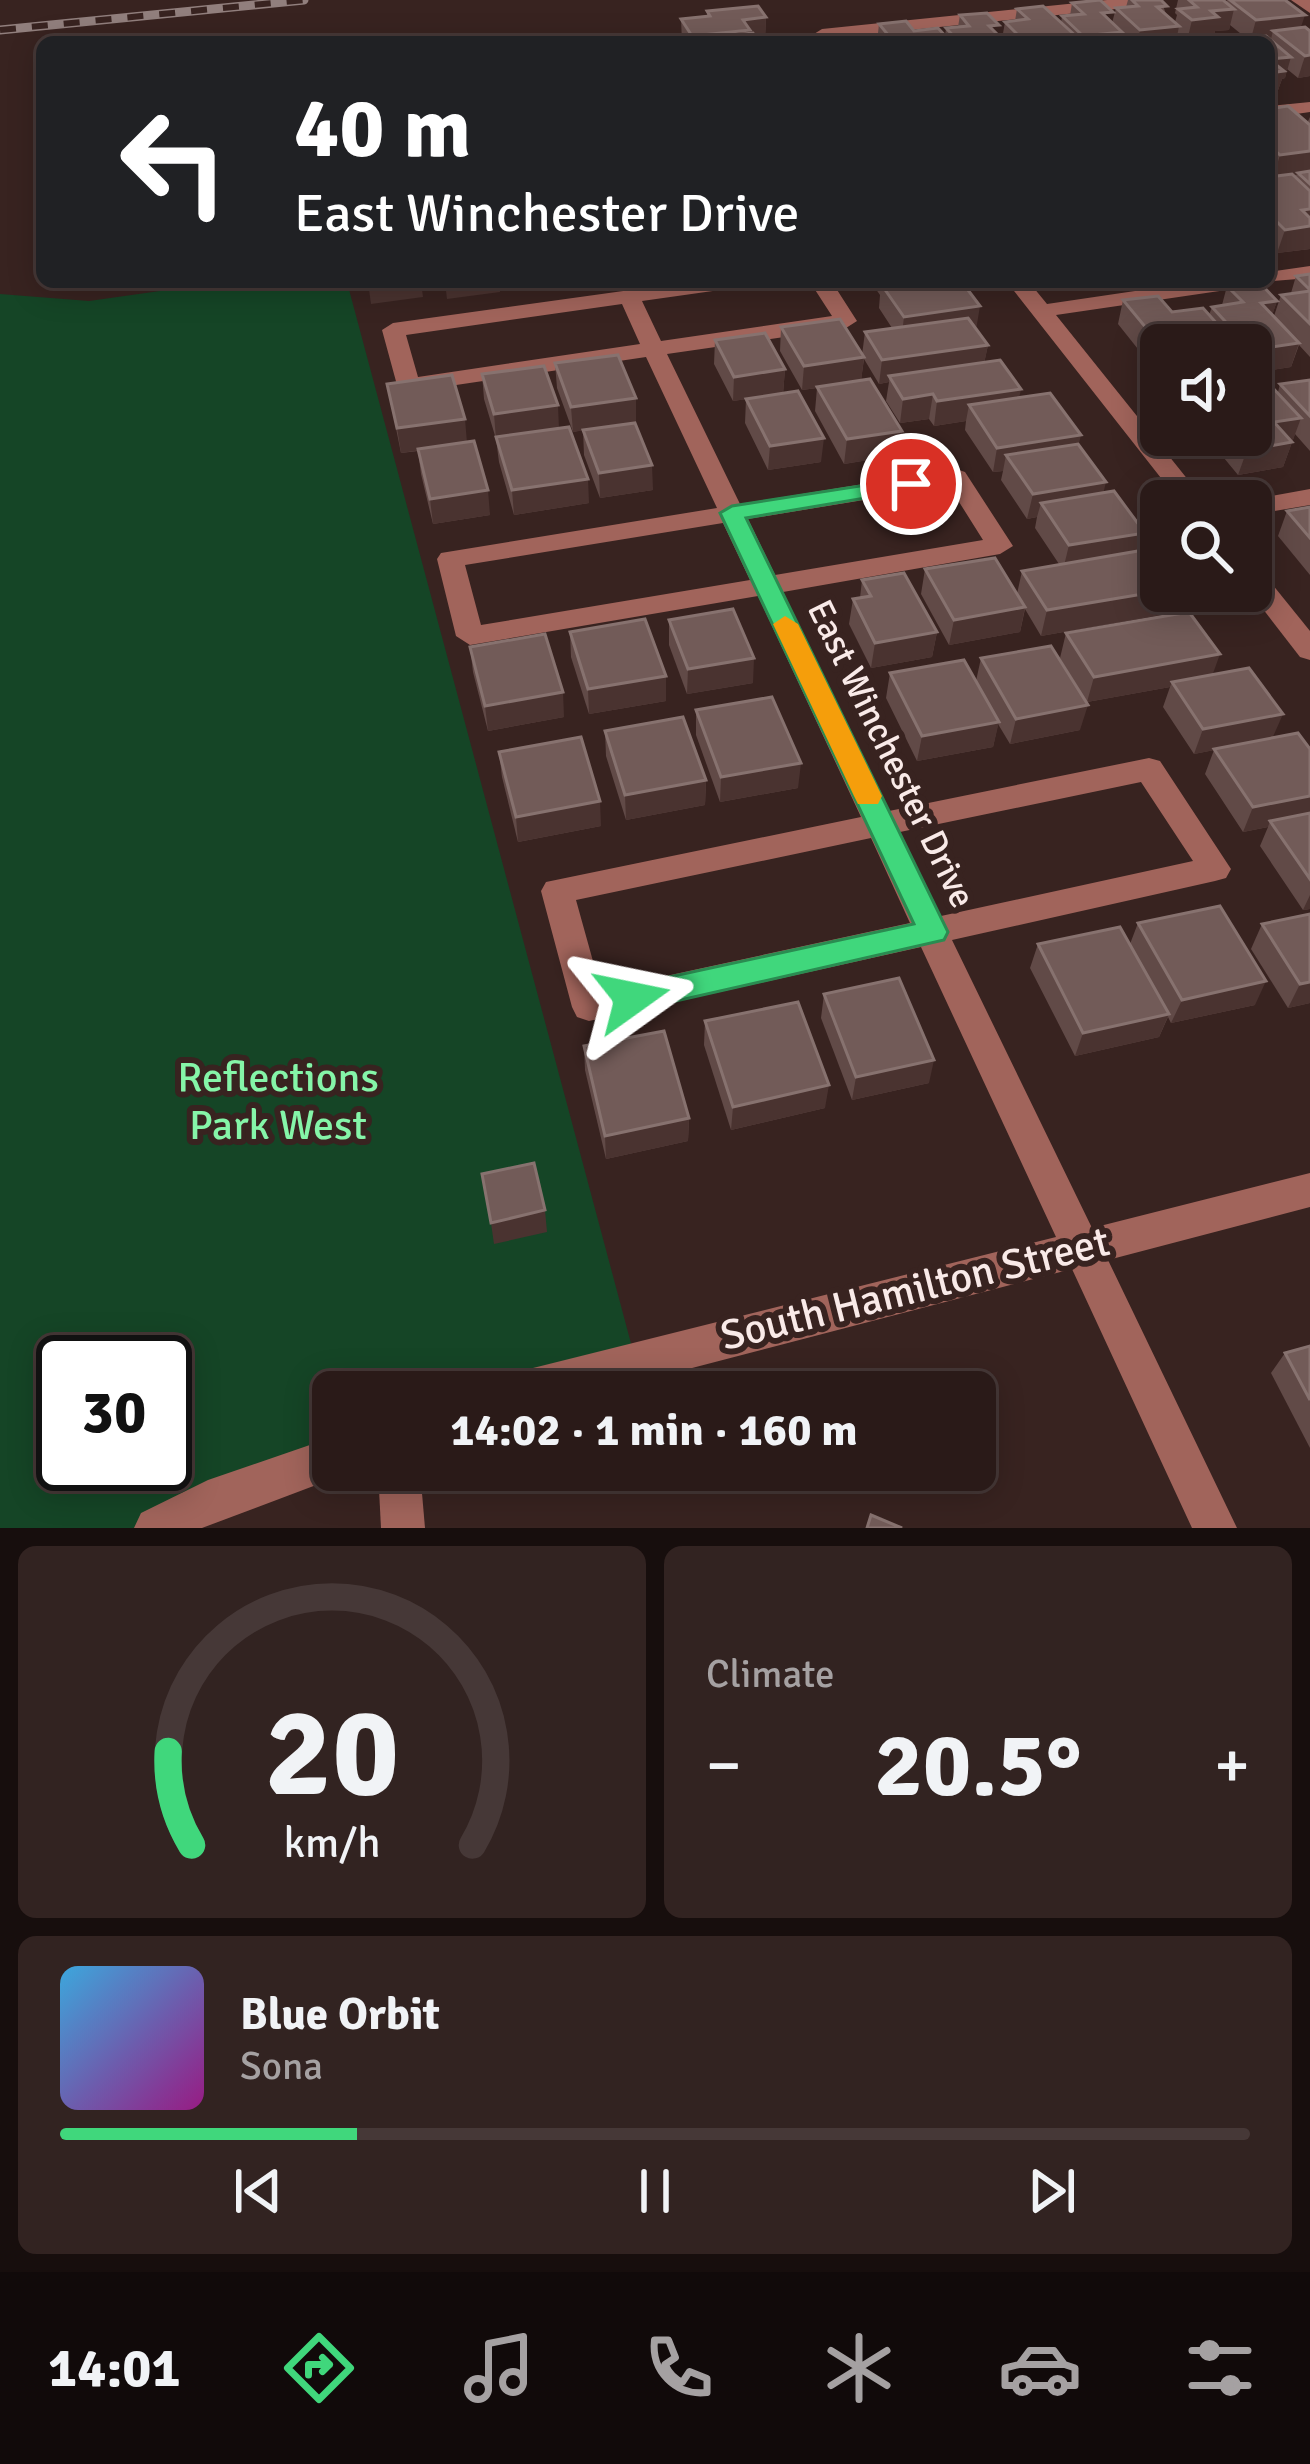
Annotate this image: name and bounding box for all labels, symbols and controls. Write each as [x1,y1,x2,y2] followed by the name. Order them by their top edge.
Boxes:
[294,77,471,181] text: 40 m
[96,84,252,240] icon: left
[294,180,799,247] text: East Winchester Drive
[1140,324,1272,612] map controls
[1140,324,1272,456] button: sound
[860,433,962,535] pin
[878,451,944,517] icon: arrive
[1140,480,1272,612] button: search
[797,593,985,915] street label: East Winchester Drive
[569,935,695,1061] position arrow
[177,1052,379,1151] park label: Reflections Park West
[715,1216,1115,1362] street label: South Hamilton Street
[36,1335,192,1491] speed limit sign: 30
[450,1403,858,1458] text: 14:02 · 1 min · 160 m
[706,1650,835,1698] text: Climate
[265,1677,399,1830] text: 20
[874,1710,1082,1821] text: 20.5°
[706,1725,742,1806] text: −
[1214,1725,1250,1806] text: +
[283,1817,381,1870] text: km/h
[240,1987,440,2042] text: Blue Orbit
[240,2042,323,2090] text: Sona
[225,2158,291,2224] icon: previous
[622,2158,688,2224] icon: pause
[1019,2158,1085,2224] icon: next
[277,2326,361,2410] icon: directions
[457,2326,541,2410] icon: music
[637,2326,721,2410] icon: phone
[817,2326,901,2410] icon: climate
[998,2326,1082,2410] icon: car
[1178,2326,1262,2410] icon: filters
[48,2335,181,2402] text: 14:01

